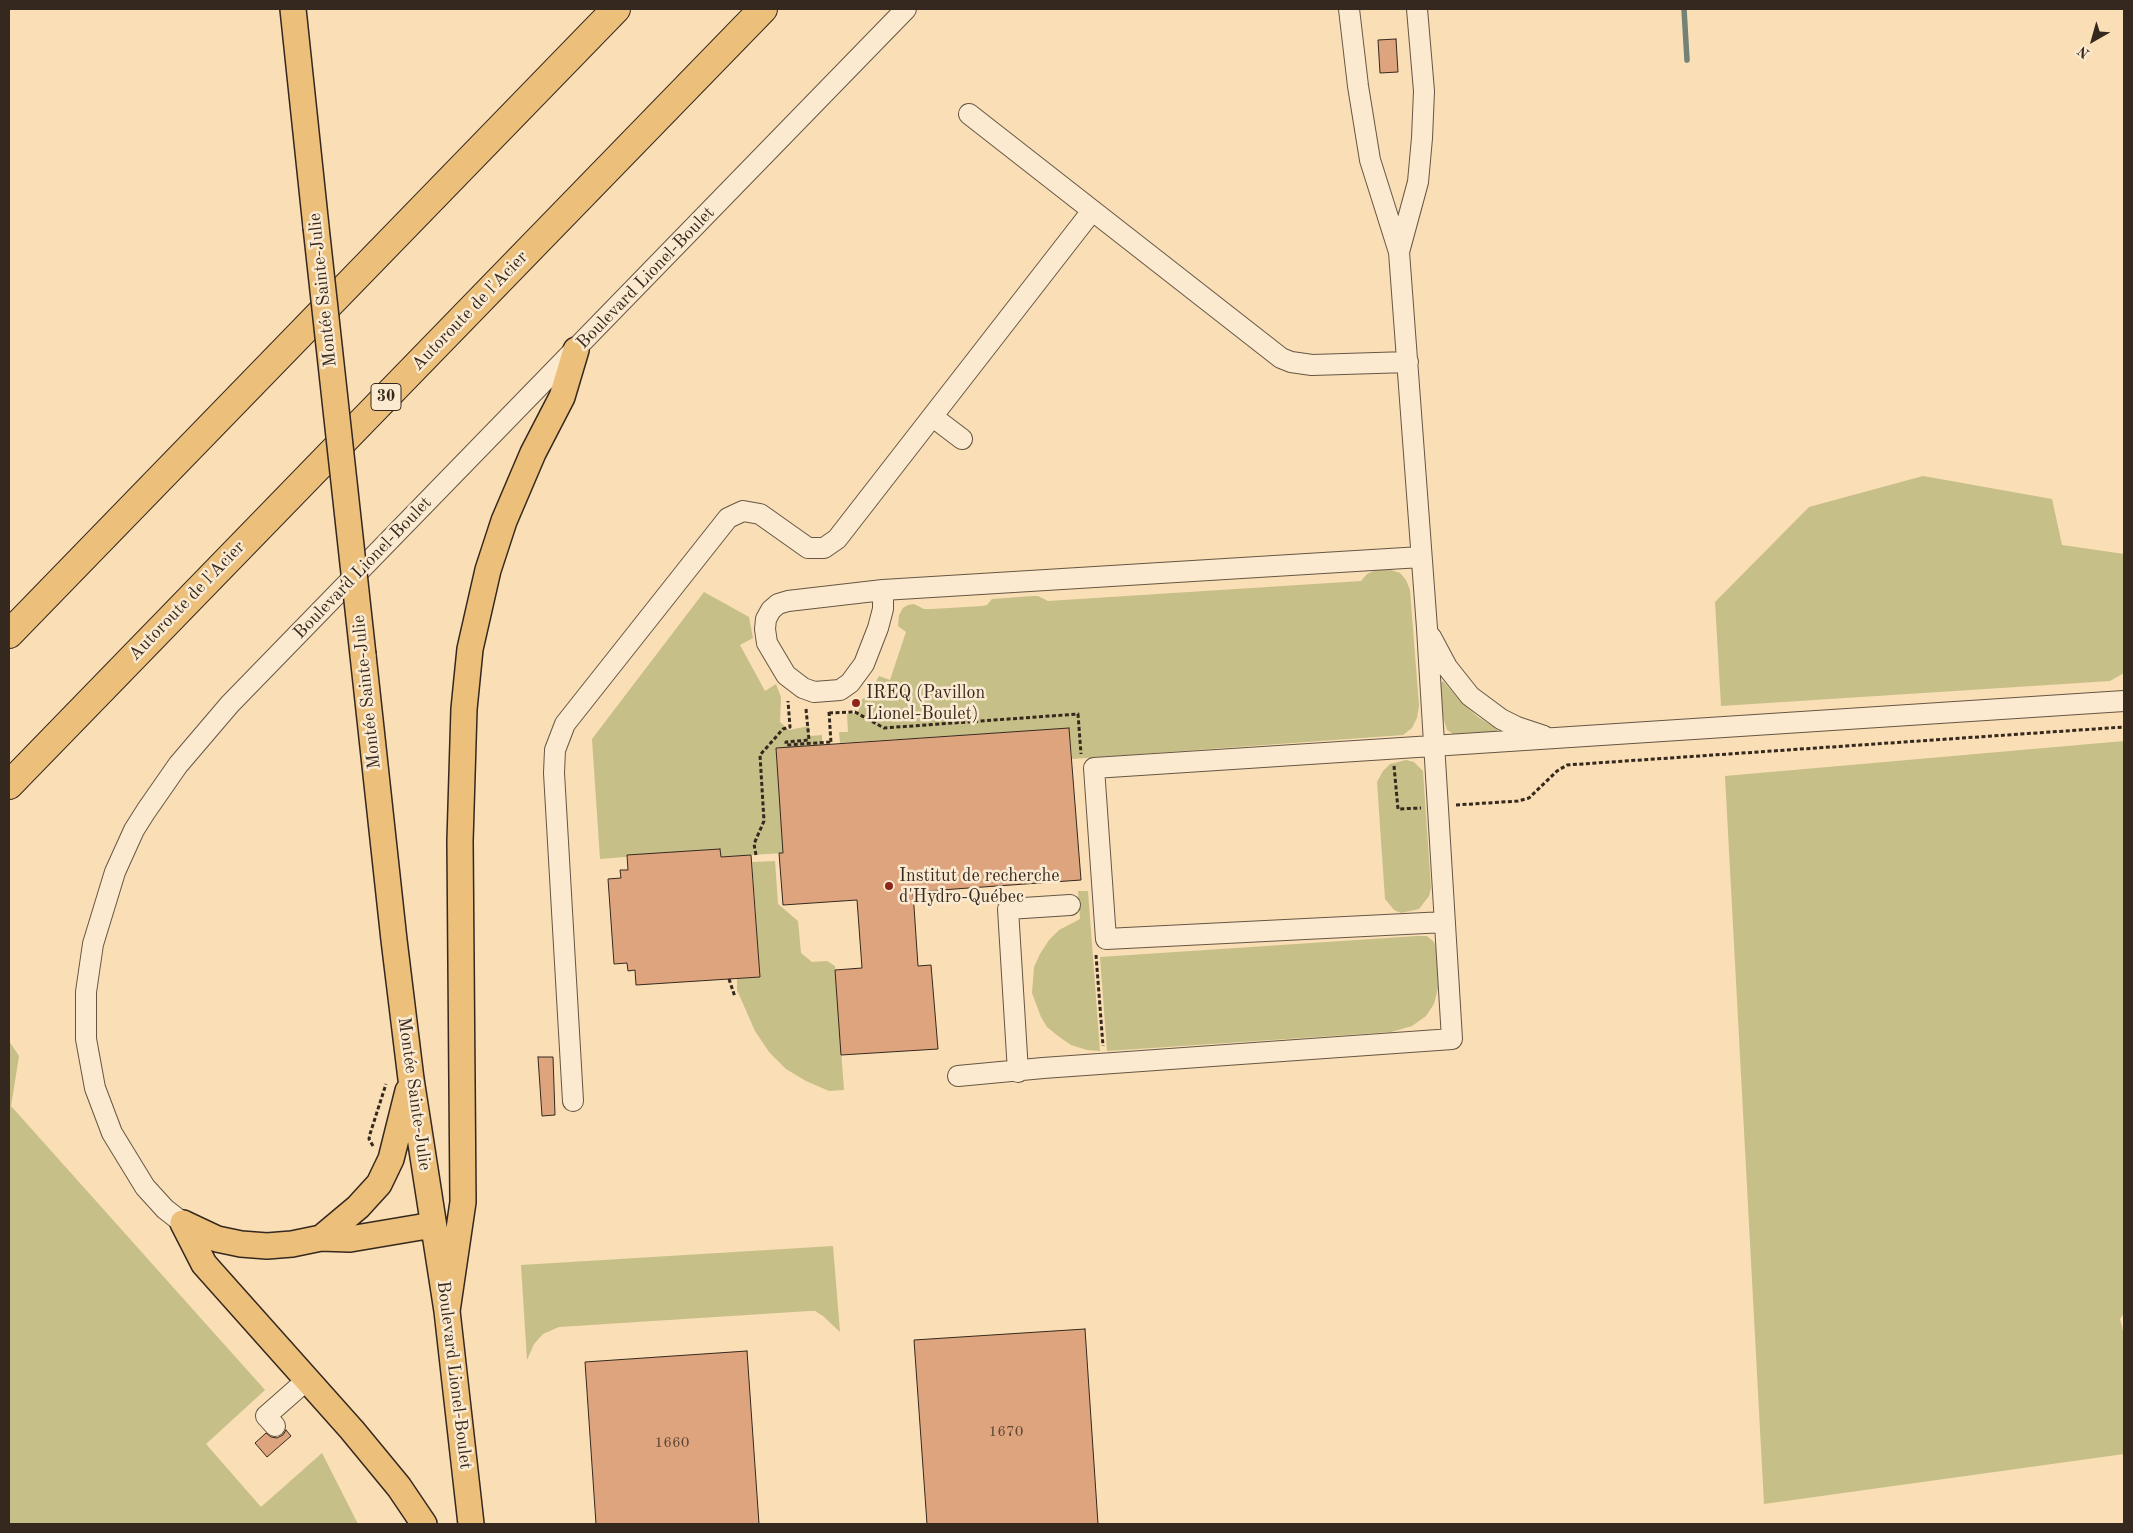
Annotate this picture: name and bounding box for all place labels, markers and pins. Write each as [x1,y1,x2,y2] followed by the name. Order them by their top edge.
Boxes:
[866,682,985,724] place label: IREQ (Pavillon Lionel-Boulet)
[850,697,862,709] marker: IREQ (Pavillon Lionel-Boulet)
[899,865,1060,908] place label: Institut de recherche d'Hydro-Québec
[883,880,895,892] marker: Institut de recherche d'Hydro-Québec

